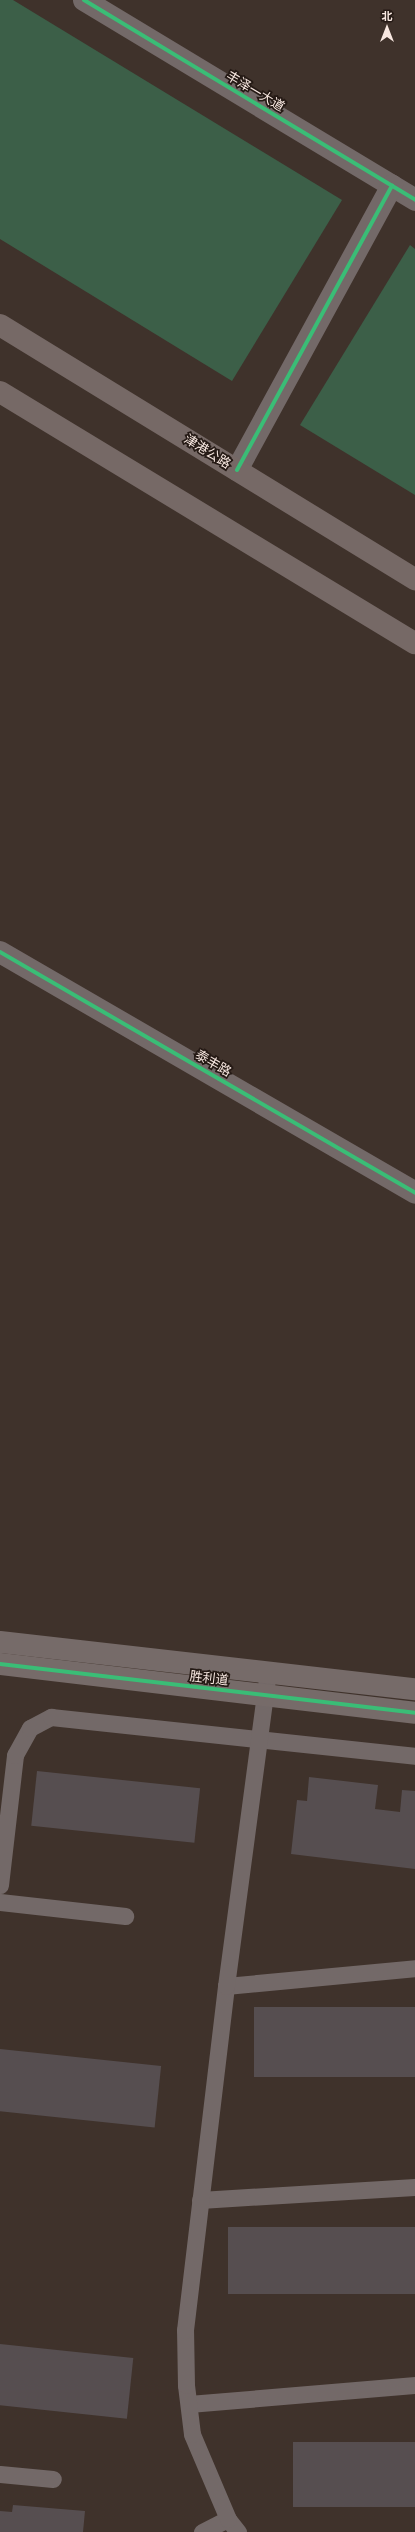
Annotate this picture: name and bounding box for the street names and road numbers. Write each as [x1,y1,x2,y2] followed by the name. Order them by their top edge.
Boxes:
[223,69,287,115] street label: 丰泽一大道
[181,432,233,472] street label: 津港公路
[192,1047,234,1081] street label: 泰丰路
[189,1669,229,1689] street label: 胜利道

